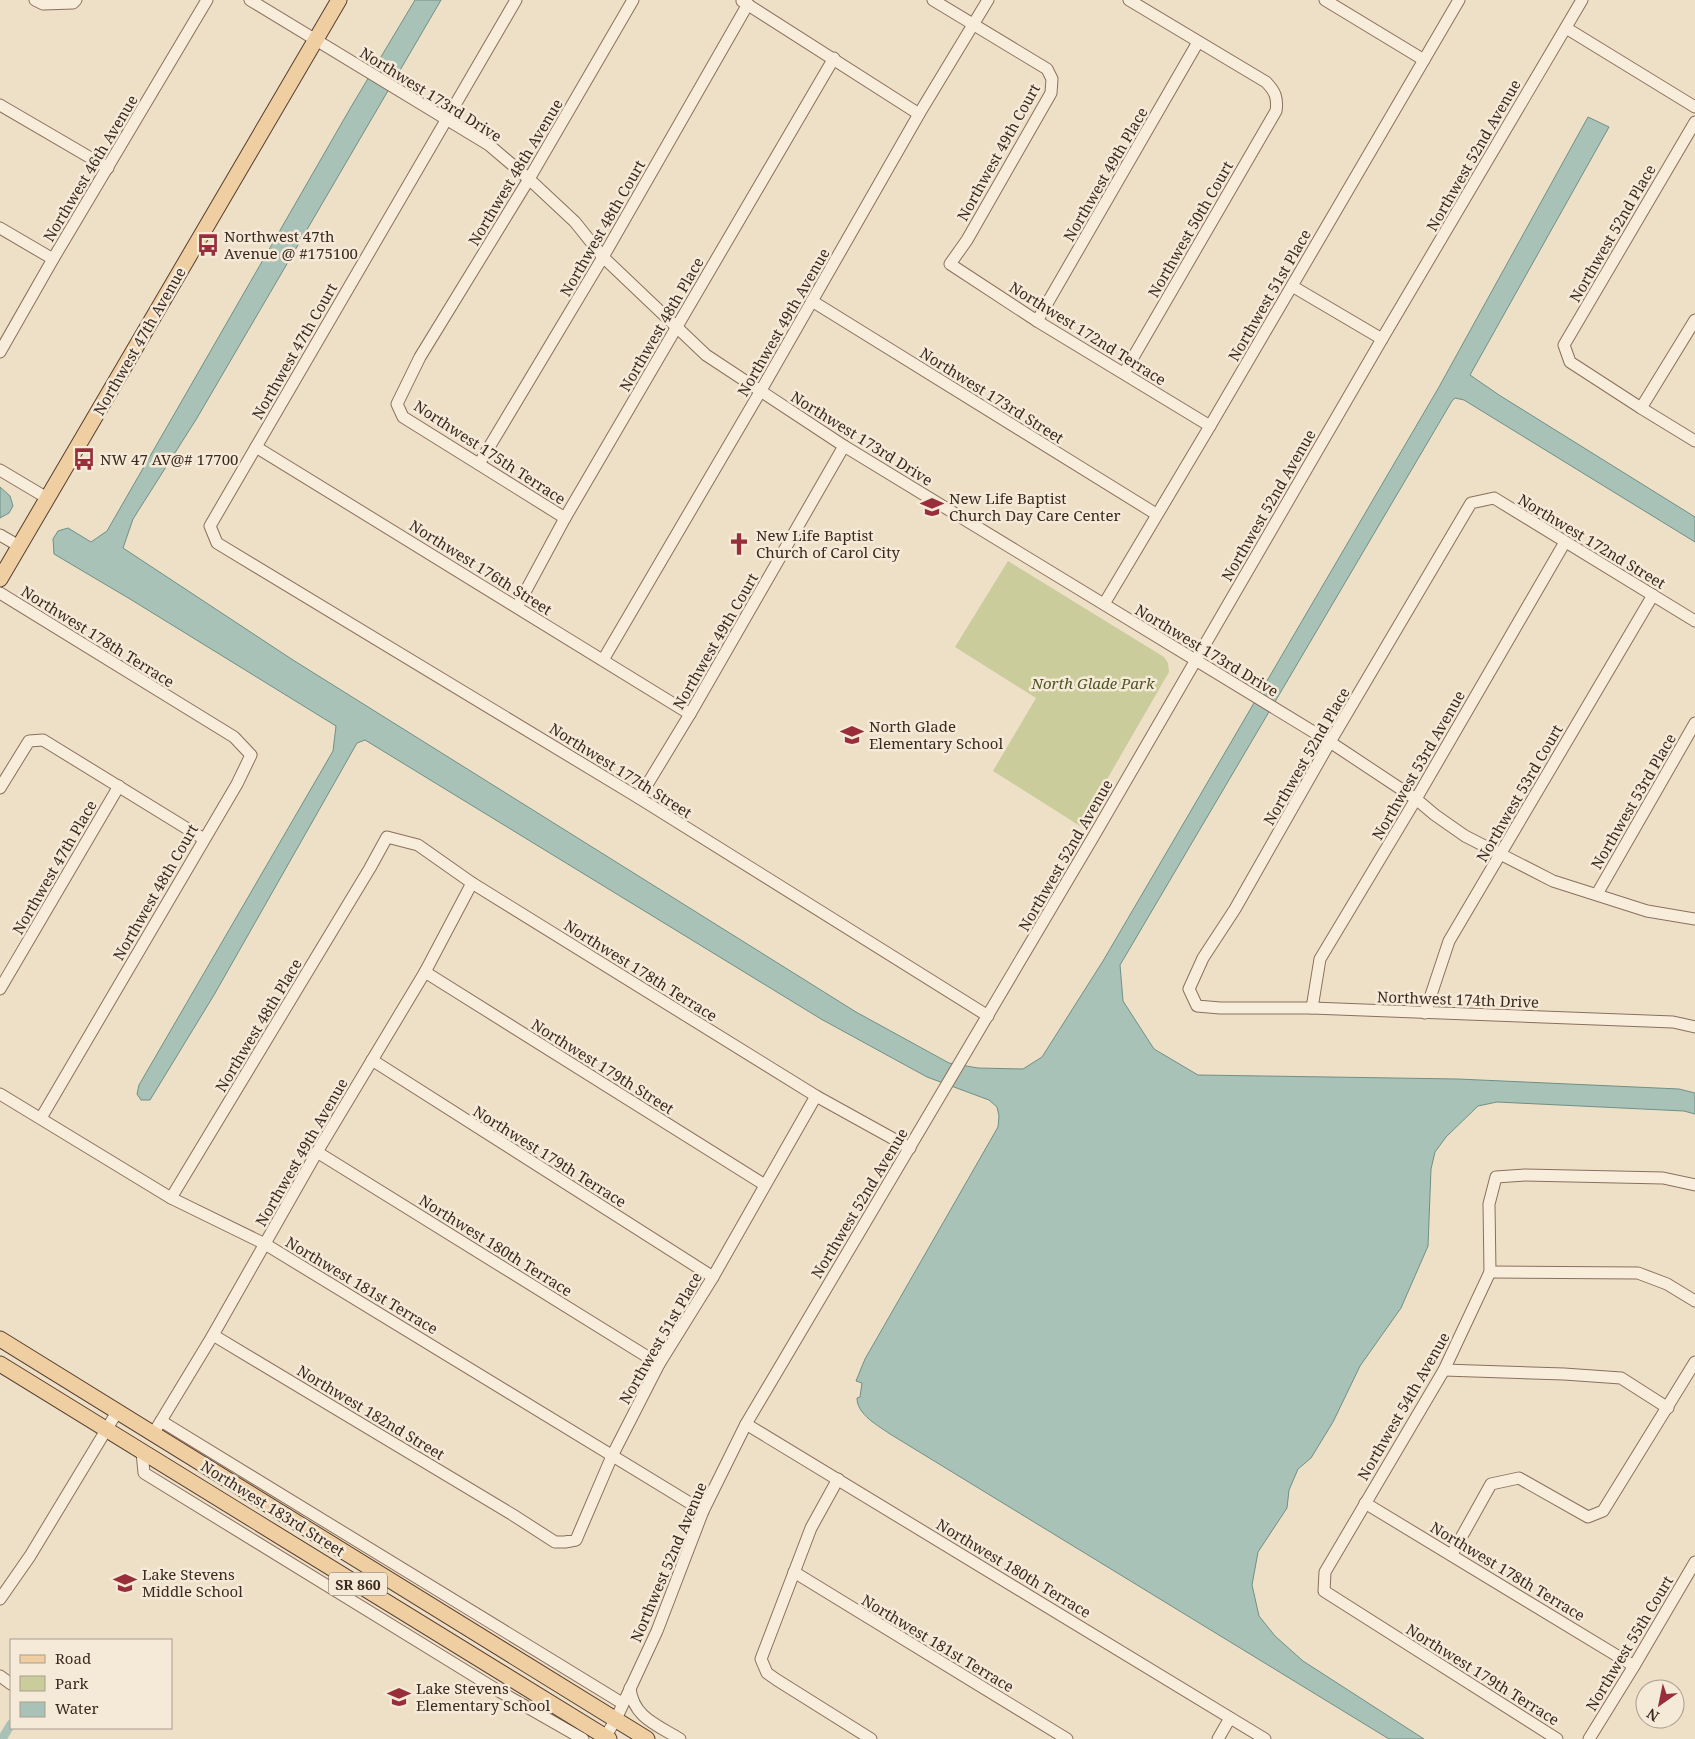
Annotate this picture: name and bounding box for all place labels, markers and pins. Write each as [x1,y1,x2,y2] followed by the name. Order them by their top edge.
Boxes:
[224,226,358,263] place label: Northwest 47th Avenue @ #175100
[195,232,221,258] bus stop icon: Northwest 47th Avenue @ #175100
[71,446,97,472] bus stop icon: NW 47 AV@# 17700
[100,449,239,469] place label: NW 47 AV@# 17700
[949,488,1120,525] place label: New Life Baptist Church Day Care Center
[919,494,945,520] school or university icon: New Life Baptist Church Day Care Center
[756,525,900,562] place label: New Life Baptist Church of Carol City
[726,531,752,557] church icon: New Life Baptist Church of Carol City
[869,716,1003,753] place label: North Glade Elementary School
[839,722,865,748] school or university icon: North Glade Elementary School
[142,1564,243,1601] place label: Lake Stevens Middle School
[112,1570,138,1596] school or university icon: Lake Stevens Middle School
[416,1678,550,1715] place label: Lake Stevens Elementary School
[386,1684,412,1710] school or university icon: Lake Stevens Elementary School

